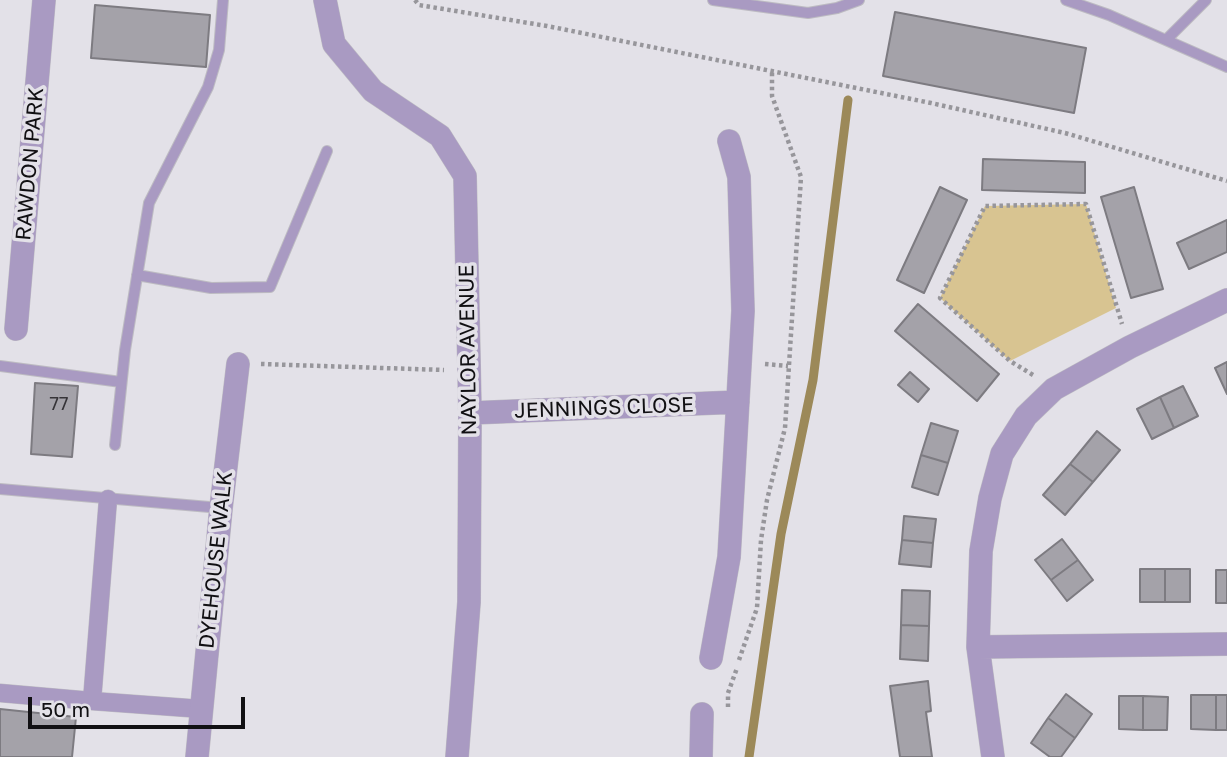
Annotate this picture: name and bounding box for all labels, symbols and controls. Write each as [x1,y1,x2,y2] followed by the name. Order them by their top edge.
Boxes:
[11,86,49,242] street label: RAWDON PARK
[454,264,482,436] street label: NAYLOR AVENUE
[514,392,694,424] street label: JENNINGS CLOSE
[49,393,69,415] house number: 77
[194,470,238,650] street label: DYEHOUSE WALK
[32,684,248,728] scale bar
[41,696,90,722] text: 50 m

